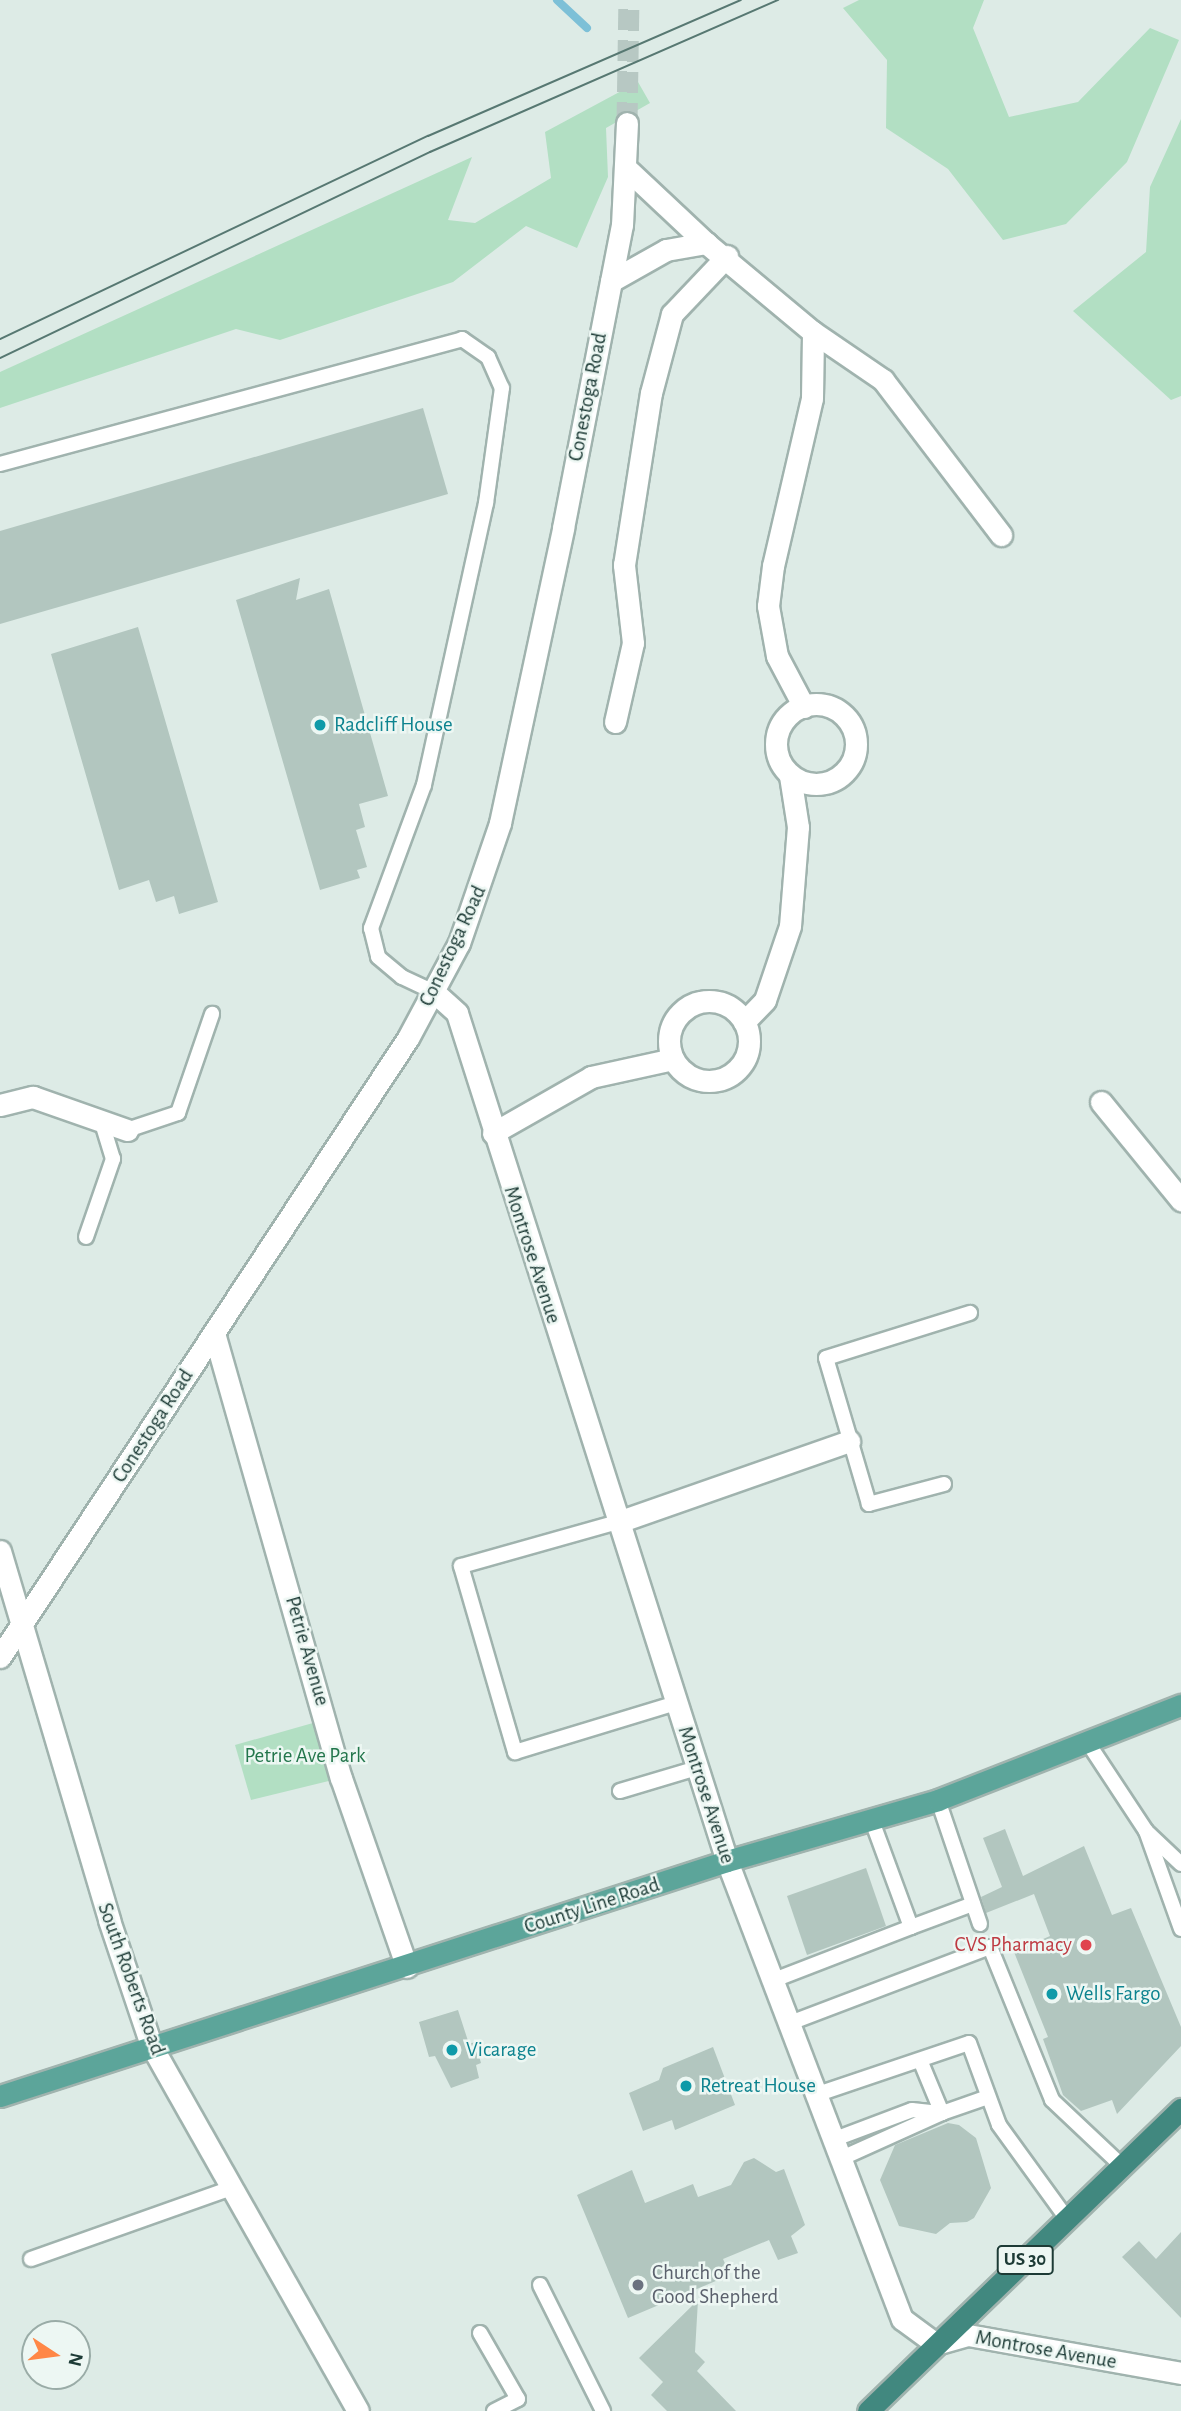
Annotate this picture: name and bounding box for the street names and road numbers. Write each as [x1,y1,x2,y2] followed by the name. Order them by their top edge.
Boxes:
[563,331,613,463] street label: Conestoga Road
[414,882,492,1010] street label: Conestoga Road
[498,1183,566,1327] street label: Montrose Avenue
[107,1364,199,1488] street label: Conestoga Road
[279,1593,335,1709] street label: Petrie Avenue
[672,1723,740,1867] street label: Montrose Avenue
[521,1872,663,1940] street label: County Line Road
[92,1900,170,2058] street label: South Roberts Road
[995,2244,1055,2276] road number: US 30
[973,2325,1119,2375] street label: Montrose Avenue

